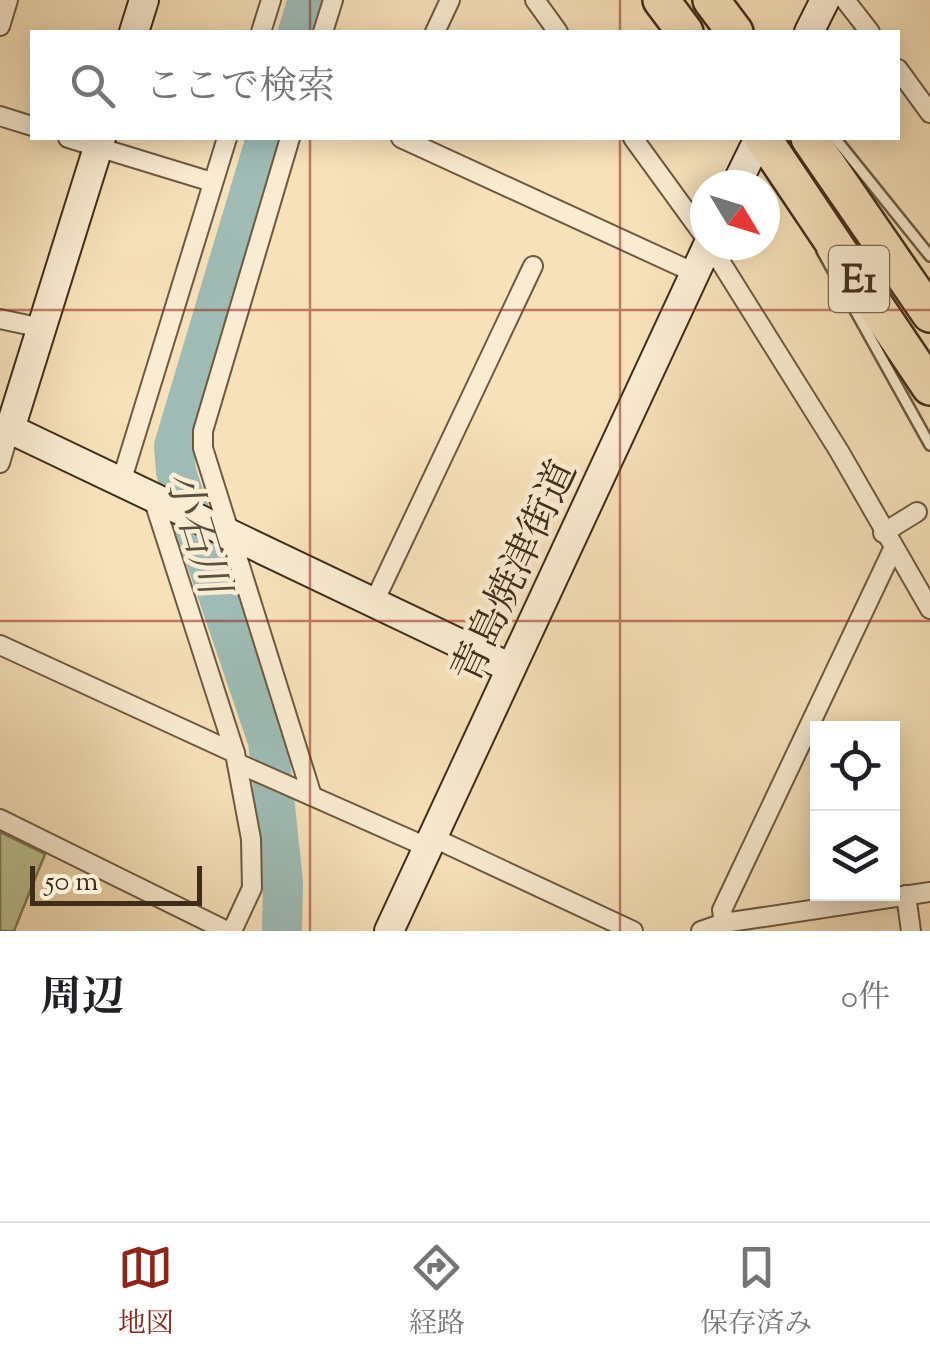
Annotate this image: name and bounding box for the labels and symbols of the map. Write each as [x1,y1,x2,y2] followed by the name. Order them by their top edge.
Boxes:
[690,170,780,260] north arrow
[829,246,889,312] road number: E1
[441,452,594,694] street label: 青島焼津街道
[147,464,242,606] water label: 小石川
[30,861,202,906] scale bar

